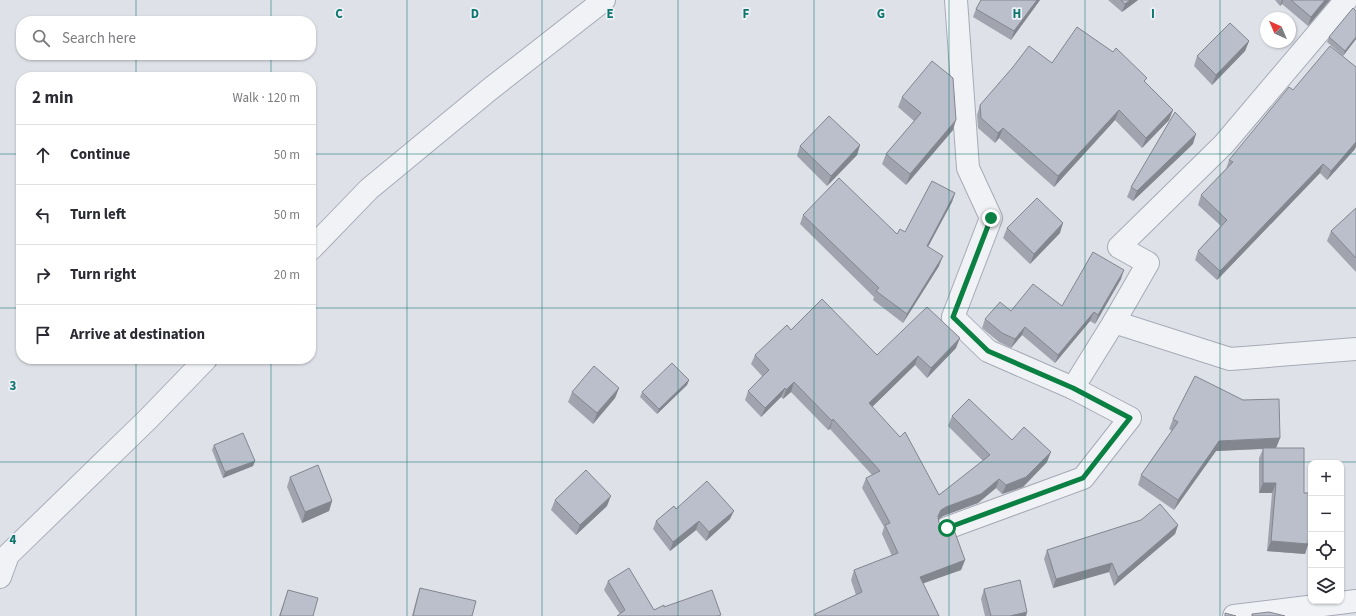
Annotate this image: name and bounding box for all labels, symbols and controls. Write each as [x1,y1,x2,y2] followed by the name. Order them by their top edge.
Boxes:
[335,5,343,23] text: C
[471,5,479,23] text: D
[606,5,614,23] text: E
[743,5,750,23] text: F
[877,5,885,23] text: G
[1013,5,1021,23] text: H
[1151,5,1155,23] text: I
[1260,12,1296,48] north arrow
[16,16,316,60] search box
[30,27,52,49] icon: search
[62,28,136,49] text: Search here
[32,86,73,110] text: 2 min
[232,89,300,107] text: Walk · 120 m
[32,144,54,166] icon: ahead
[70,144,130,165] text: Continue
[274,146,300,164] text: 50 m
[32,204,54,226] icon: left
[70,204,126,225] text: Turn left
[274,206,300,224] text: 50 m
[982,209,1000,227] route end
[32,264,54,286] icon: right
[70,264,136,285] text: Turn right
[274,266,300,284] text: 20 m
[32,324,54,346] icon: arrive
[70,324,205,345] text: Arrive at destination
[10,377,17,395] text: 3
[1308,460,1344,604] map controls
[1308,460,1344,496] button: +
[1308,496,1344,532] button: −
[938,519,956,537] route start
[10,531,17,549] text: 4
[1308,532,1344,568] button: locate
[1308,568,1344,604] button: layers

